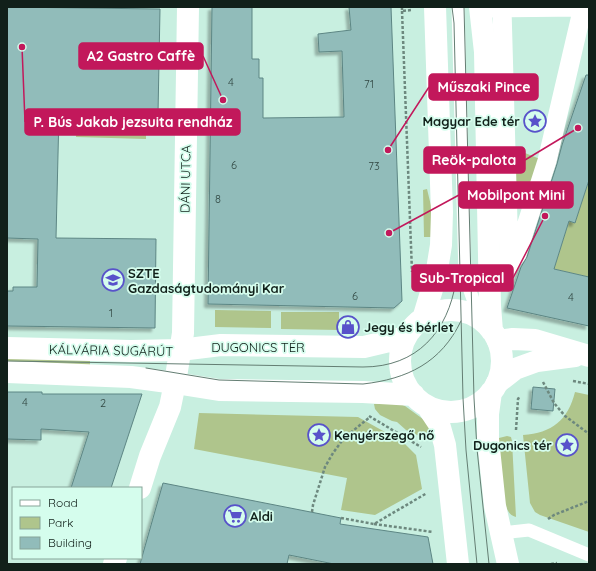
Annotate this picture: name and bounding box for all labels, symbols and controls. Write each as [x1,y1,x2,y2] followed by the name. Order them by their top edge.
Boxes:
[79,43,203,69] callout: A2 Gastro Caffè
[87,47,195,65] text: A2 Gastro Caffè
[429,74,538,100] callout: Műszaki Pince
[228,75,234,89] house number: 4
[364,77,374,91] house number: 71
[438,78,530,96] text: Műszaki Pince
[522,108,548,134] place icon: Magyar Ede tér
[25,109,240,135] callout: P. Bús Jakab jezsuita rendház
[34,113,233,131] text: P. Bús Jakab jezsuita rendház
[422,113,520,129] place label: Magyar Ede tér
[176,144,194,213] street label: DÁNI UTCA
[424,147,525,173] callout: Reök-palota
[432,151,516,169] text: Reök-palota
[231,158,237,172] house number: 6
[368,159,380,173] house number: 73
[459,182,573,208] callout: Mobilpont Mini
[467,186,565,204] text: Mobilpont Mini
[215,192,221,206] house number: 8
[128,265,285,296] place label: SZTE Gazdaságtudományi Kar
[412,265,513,291] callout: Sub-Tropical
[100,267,126,293] school or university icon: SZTE Gazdaságtudományi Kar
[419,269,505,287] text: Sub-Tropical
[352,289,358,303] house number: 6
[568,290,574,304] house number: 4
[109,306,113,320] house number: 1
[335,314,361,340] shop icon: Jegy és bérlet
[364,319,454,335] place label: Jegy és bérlet
[211,339,305,355] street label: DUGONICS TÉR
[49,341,173,359] street label: KÁLVÁRIA SUGÁRÚT
[22,395,28,409] house number: 4
[100,396,106,410] house number: 2
[306,422,332,448] place icon: Kenyérszegő nő
[334,427,434,443] place label: Kenyérszegő nő
[554,432,580,458] place icon: Dugonics tér
[473,437,552,453] place label: Dugonics tér
[12,487,142,559] legend
[48,495,78,510] text: Road
[222,503,248,529] supermarket icon: Aldi
[250,508,273,524] place label: Aldi
[48,515,73,530] text: Park
[48,535,92,550] text: Building

